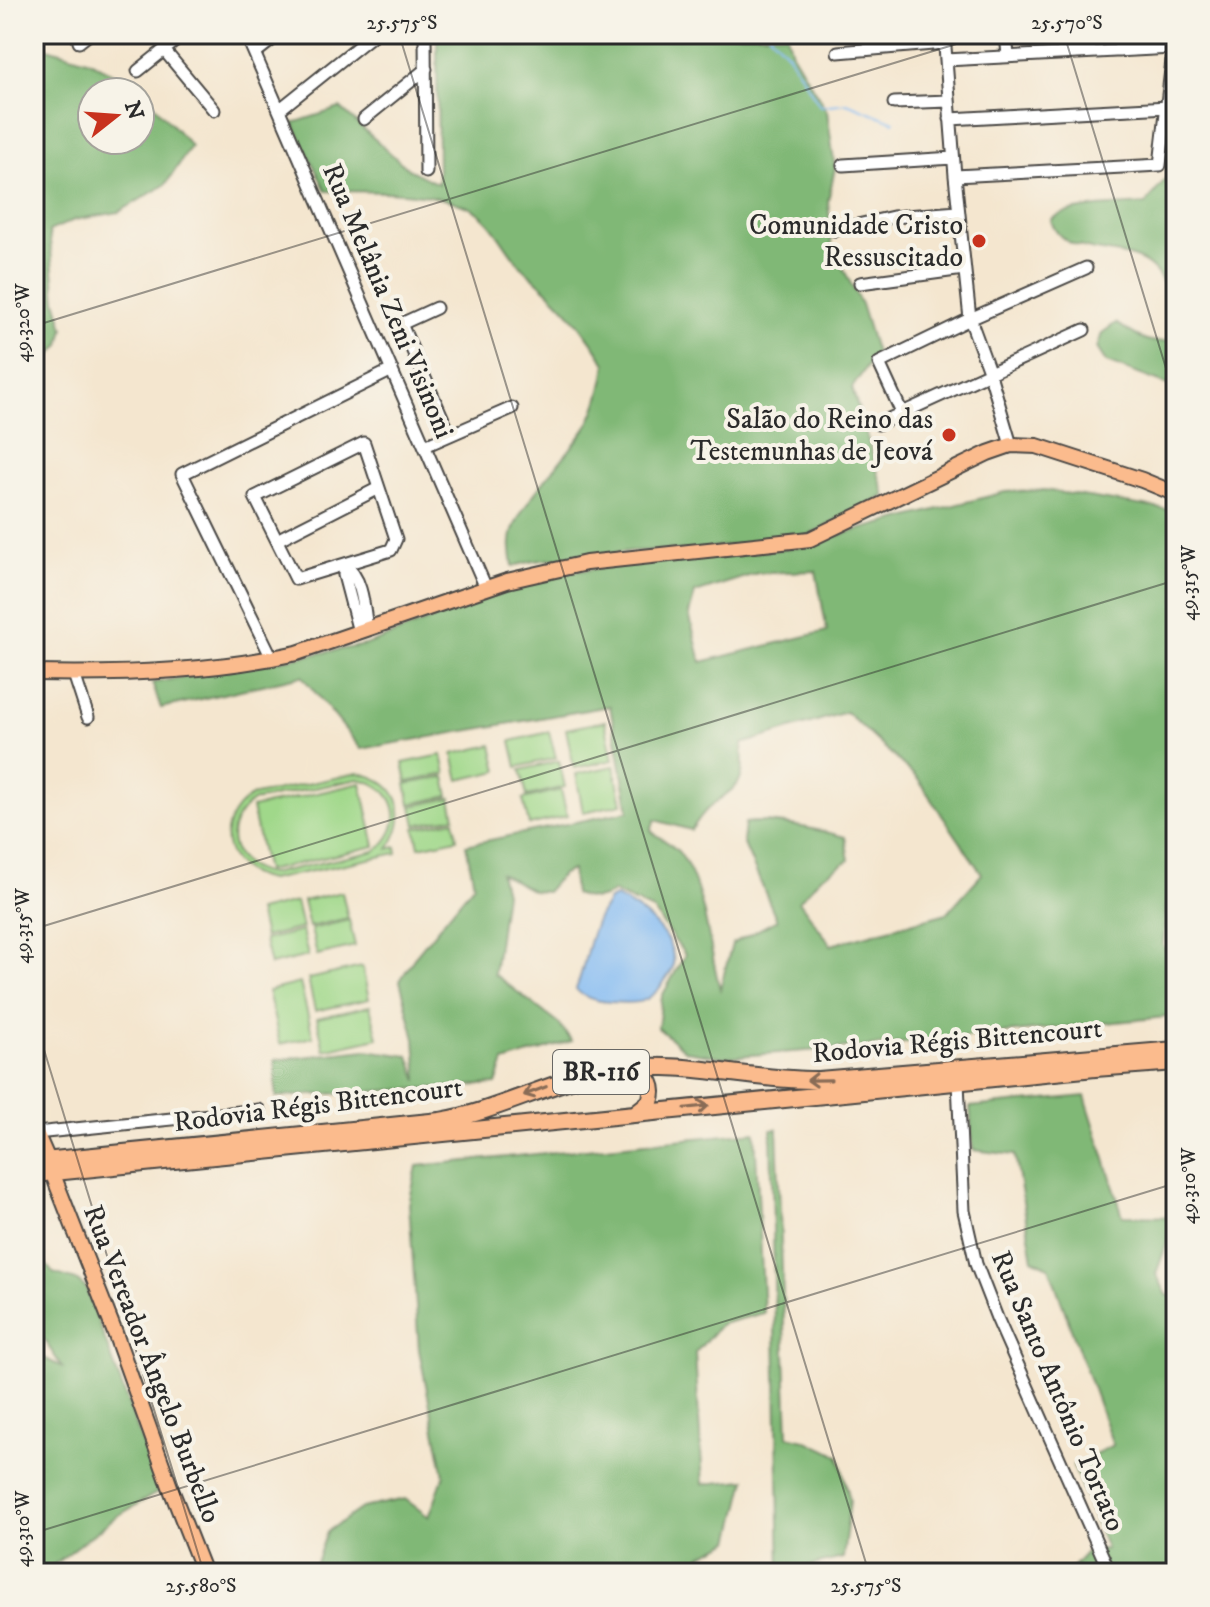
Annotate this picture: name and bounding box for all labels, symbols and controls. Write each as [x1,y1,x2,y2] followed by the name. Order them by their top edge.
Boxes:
[367,11,437,36] text: 25.575°S
[1031,11,1103,36] text: 25.570°S
[76,76,156,156] north arrow
[118,98,149,123] text: N
[314,158,462,444] street label: Rua Melânia Zeni Visinoni
[749,208,963,275] place label: Comunidade Cristo Ressuscitado
[970,232,988,250] marker: Comunidade Cristo Ressuscitado
[11,283,36,362] text: 49.320°W
[690,402,933,469] place label: Salão do Reino das Testemunhas de Jeová
[940,426,958,444] marker: Salão do Reino das Testemunhas de Jeová
[1177,545,1202,621] text: 49.315°W
[11,888,36,964] text: 49.315°W
[811,1011,1103,1071] street label: Rodovia Régis Bittencourt
[553,1050,649,1094] road number: BR-116
[172,1070,464,1140] street label: Rodovia Régis Bittencourt
[806,1072,833,1087] one-way arrow
[523,1085,548,1099] one-way arrow
[683,1100,710,1115] one-way arrow
[1177,1147,1202,1224] text: 49.310°W
[75,1200,230,1528] street label: Rua Vereador Ângelo Burbello
[983,1245,1133,1537] street label: Rua Santo Antônio Tortato
[11,1490,36,1567] text: 49.310°W
[165,1574,237,1599] text: 25.580°S
[831,1574,901,1599] text: 25.575°S

